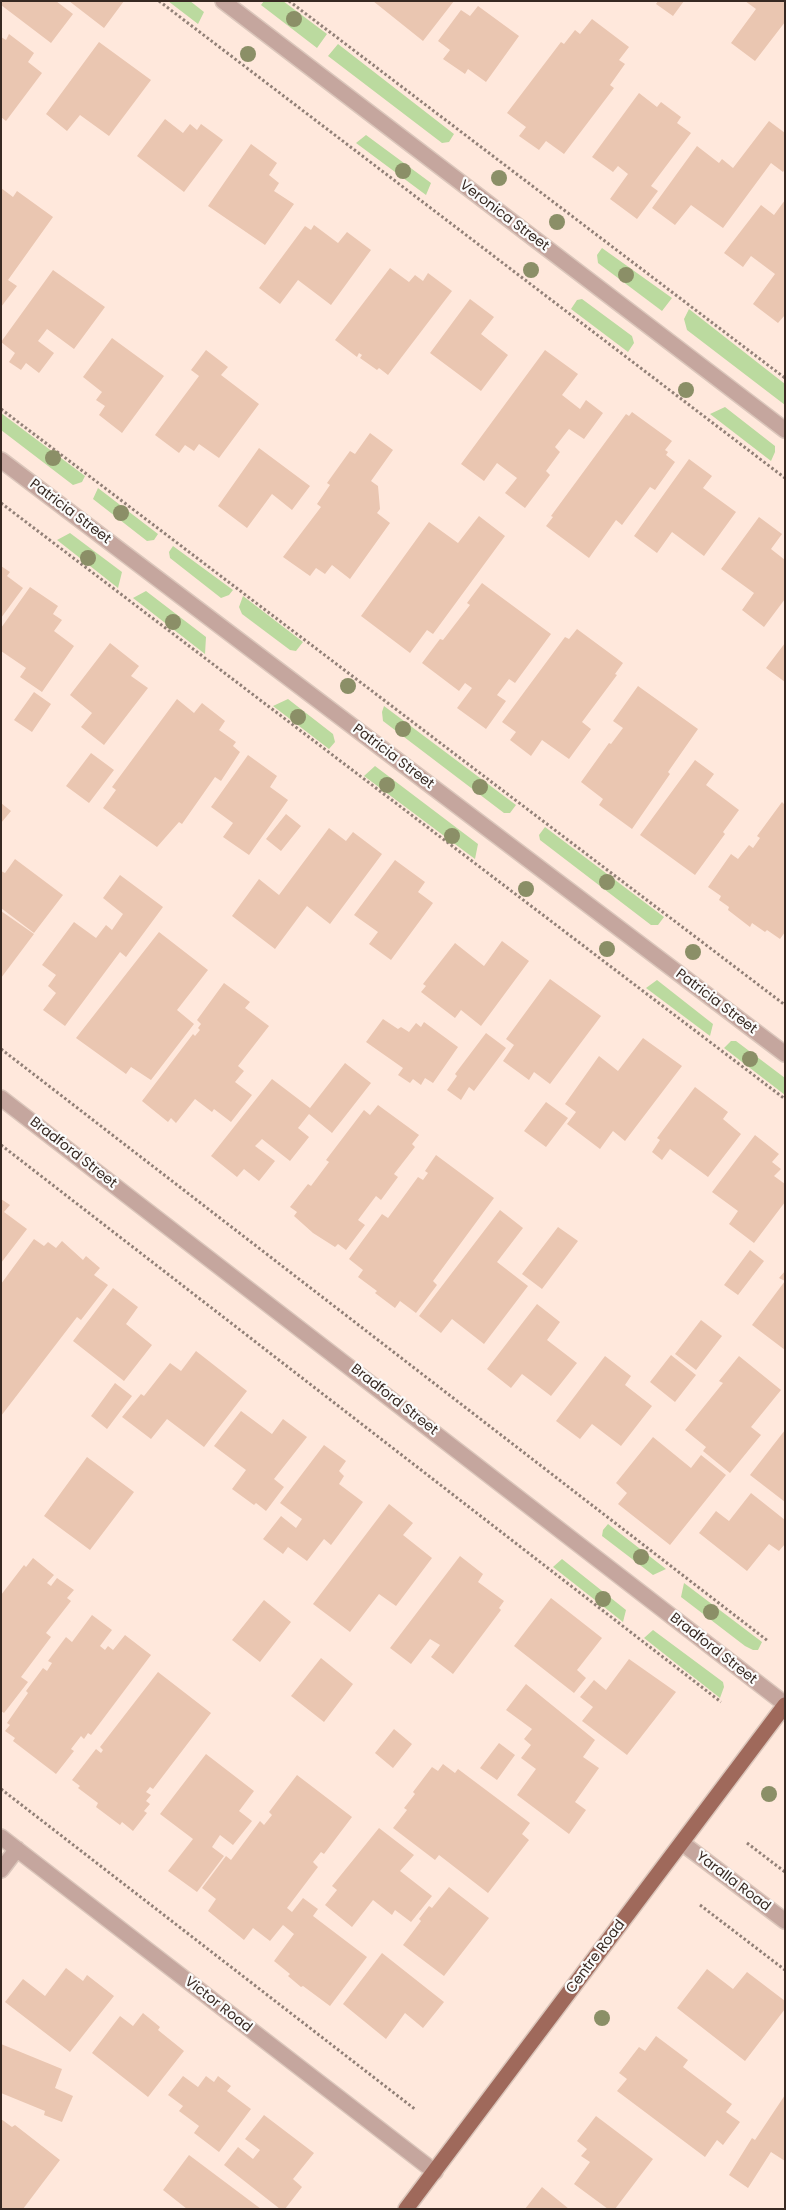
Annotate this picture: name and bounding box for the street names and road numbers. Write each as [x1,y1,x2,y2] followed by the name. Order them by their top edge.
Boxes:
[456,177,552,255] street label: Veronica Street
[26,476,114,548] street label: Patricia Street
[349,721,437,793] street label: Patricia Street
[672,966,760,1038] street label: Patricia Street
[26,1114,120,1192] street label: Bradford Street
[347,1361,441,1439] street label: Bradford Street
[666,1610,760,1688] street label: Bradford Street
[692,1849,774,1915] street label: Yaralla Road
[563,1917,629,1997] street label: Centre Road
[181,1974,255,2036] street label: Victor Road

